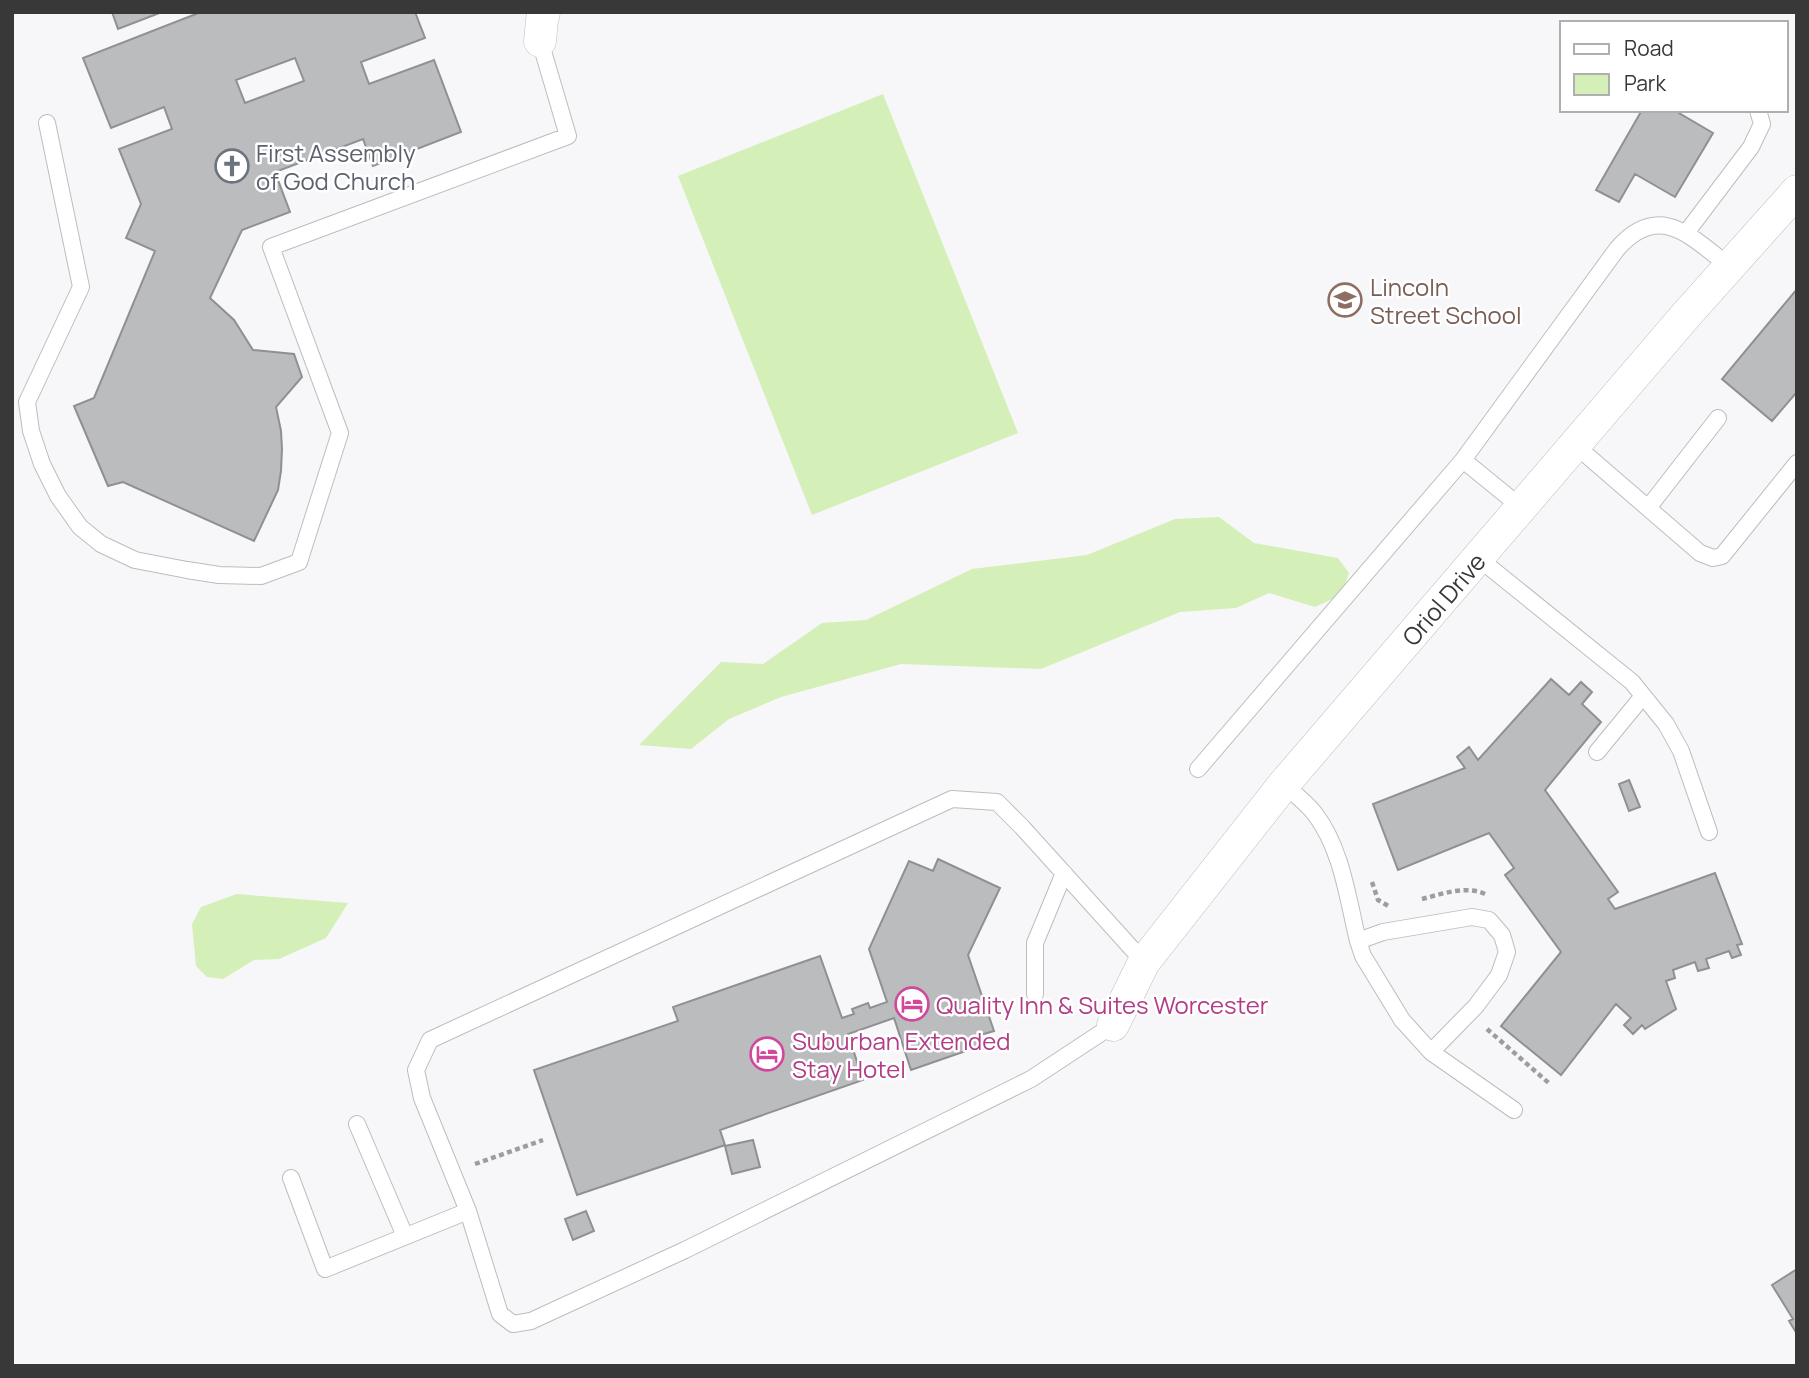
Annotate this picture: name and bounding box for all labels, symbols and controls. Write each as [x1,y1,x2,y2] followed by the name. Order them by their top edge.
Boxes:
[1560,21,1788,112] legend
[1624,34,1674,62] text: Road
[1624,69,1666,97] text: Park
[256,136,416,197] place label: First Assembly of God Church
[213,147,251,185] church icon: First Assembly of God Church
[1370,270,1522,331] place label: Lincoln Street School
[1326,281,1364,319] school or university icon: Lincoln Street School
[1394,545,1492,652] street label: Oriol Drive
[893,985,931,1023] hotel icon: Quality Inn & Suites Worcester
[936,988,1269,1021] place label: Quality Inn & Suites Worcester
[792,1024,1011,1085] place label: Suburban Extended Stay Hotel
[748,1035,786,1073] hotel icon: Suburban Extended Stay Hotel

